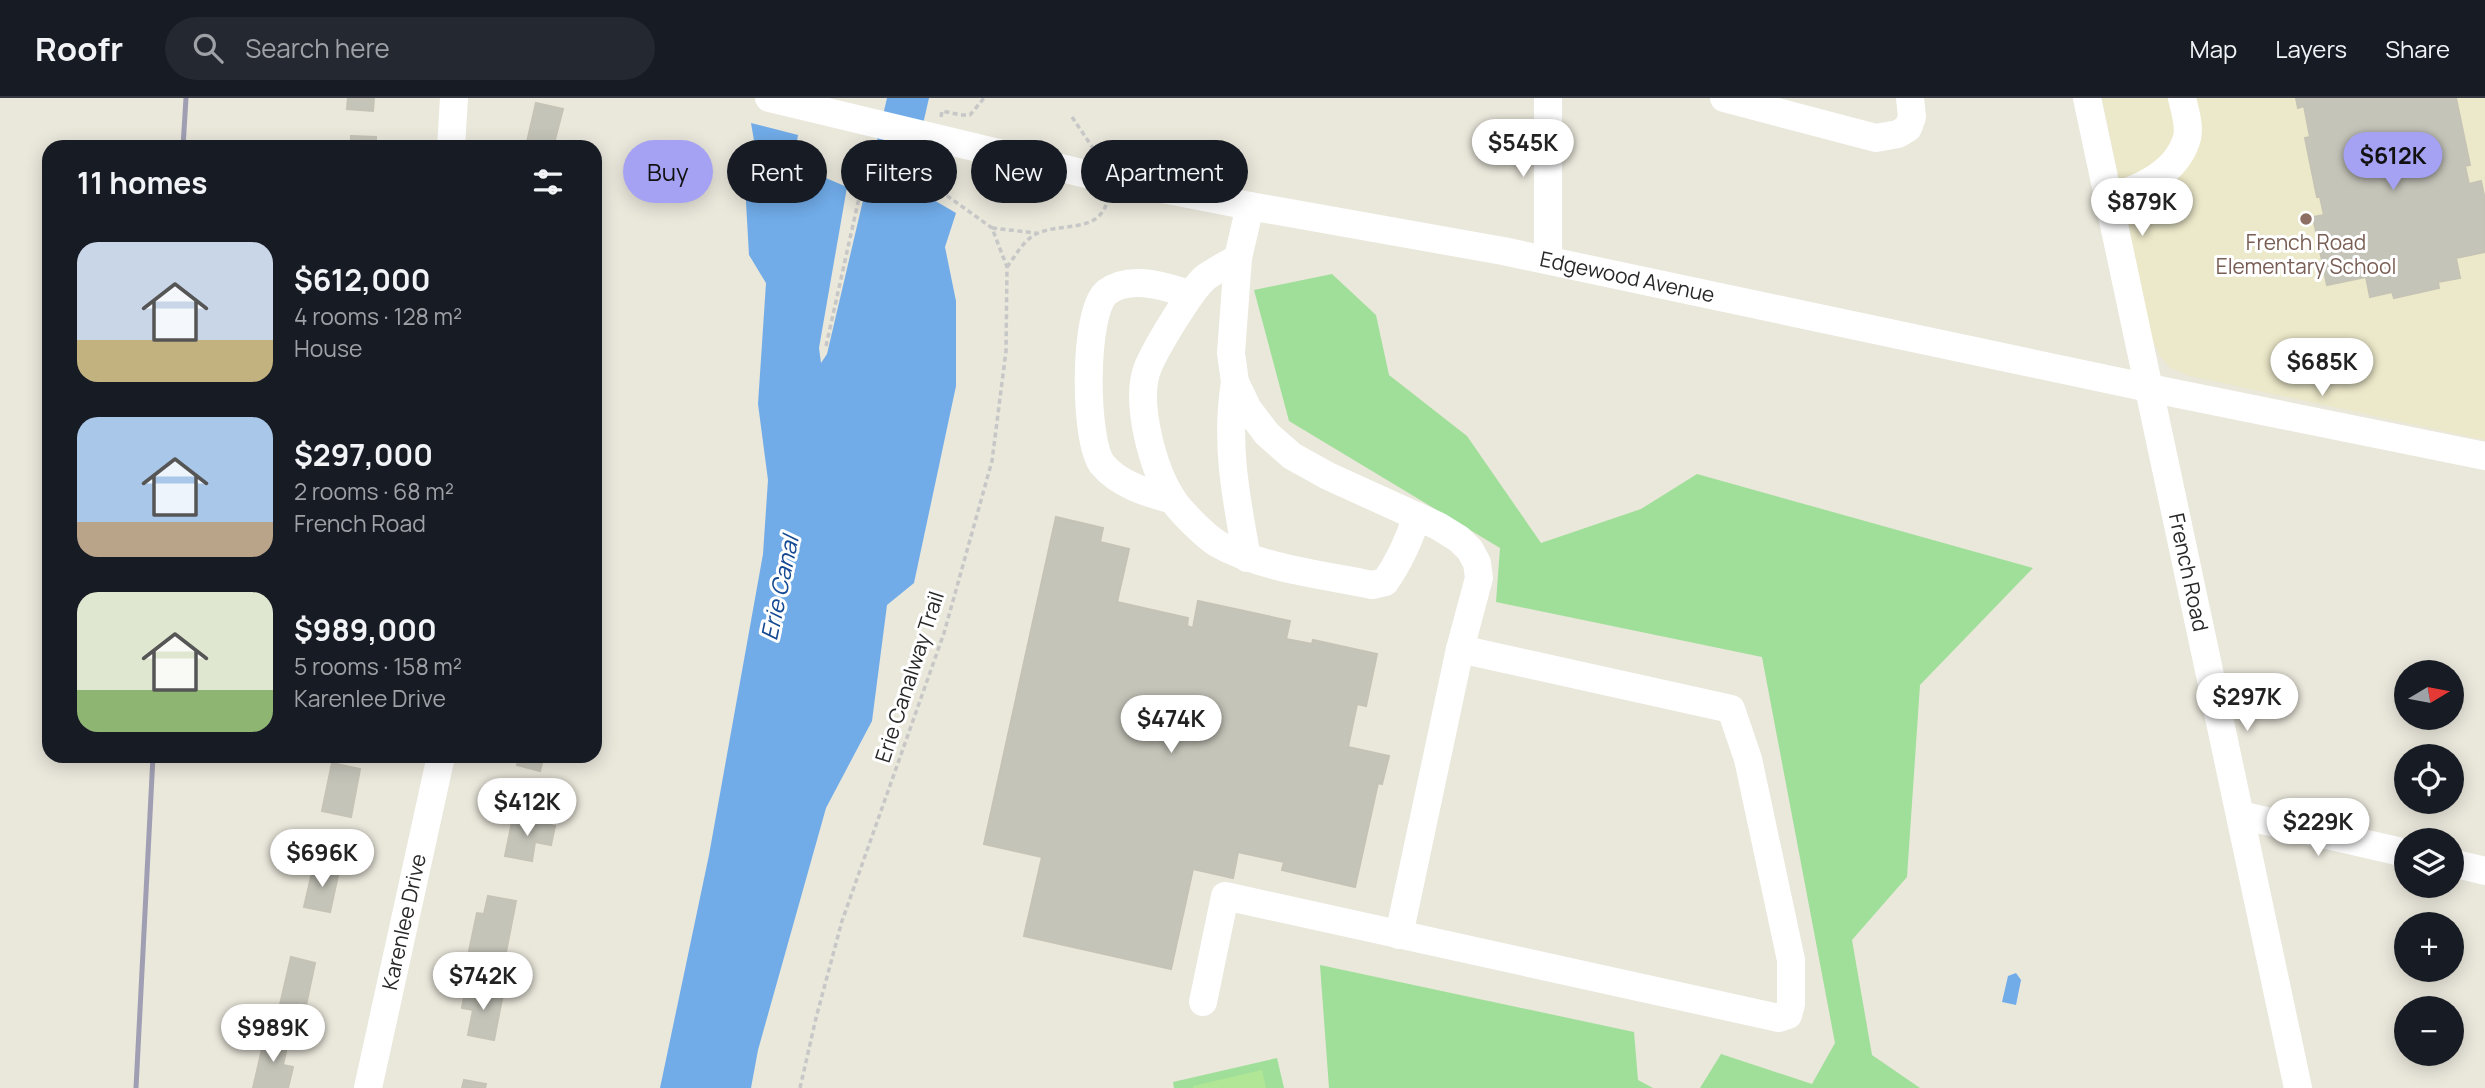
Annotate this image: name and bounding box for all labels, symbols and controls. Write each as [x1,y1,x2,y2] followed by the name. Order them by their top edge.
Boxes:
[165,17,655,80] search box
[35,26,123,71] text: Roofr
[189,29,227,67] icon: search
[245,30,390,66] text: Search here
[2190,32,2237,65] text: Map
[2275,32,2347,65] text: Layers
[2385,32,2450,65] text: Share
[1474,120,1572,179] pin: $545K
[1488,126,1558,158] text: $545K
[2344,132,2442,192] pin: $612K
[2359,139,2427,171] text: $612K
[623,140,713,203] chip: Buy
[727,140,827,203] chip: Rent
[841,140,957,203] chip: Filters
[971,140,1067,203] chip: New
[1081,140,1248,203] chip: Apartment
[77,162,208,203] text: 11 homes
[529,163,567,201] icon: filters
[2093,178,2191,238] pin: $879K
[2107,185,2177,217] text: $879K
[2298,211,2314,227] marker: French Road Elementary School
[2216,228,2396,280] place label: French Road Elementary School
[1537,244,1717,309] street label: Edgewood Avenue
[294,259,430,300] text: $612,000
[133,270,217,354] icon: home
[294,300,462,332] text: 4 rooms · 128 m²
[294,332,363,364] text: House
[2273,338,2371,398] pin: $685K
[2286,345,2358,377] text: $685K
[294,434,433,475] text: $297,000
[133,445,217,529] icon: home
[294,475,454,507] text: 2 rooms · 68 m²
[294,507,426,539] text: French Road
[2163,510,2215,634] street label: French Road
[752,530,806,643] water label: Erie Canal
[868,587,950,766] street label: Erie Canalway Trail
[294,609,437,650] text: $989,000
[133,620,217,704] icon: home
[294,650,462,682] text: 5 rooms · 158 m²
[2394,660,2464,730] north arrow
[2394,660,2464,1066] map controls
[2198,674,2296,733] pin: $297K
[2212,680,2282,712] text: $297K
[294,682,446,714] text: Karenlee Drive
[1122,696,1220,755] pin: $474K
[1137,702,1205,734] text: $474K
[2394,744,2464,814] button: locate
[478,778,576,838] pin: $412K
[493,785,561,817] text: $412K
[2269,798,2367,858] pin: $229K
[2282,805,2354,837] text: $229K
[2394,828,2464,898] button: layers
[273,830,371,889] pin: $696K
[286,836,358,868] text: $696K
[375,851,432,993] street label: Karenlee Drive
[2394,912,2464,982] button: +
[434,953,532,1012] pin: $742K
[449,959,517,991] text: $742K
[2394,996,2464,1066] button: −
[224,1004,322,1064] pin: $989K
[237,1011,309,1043] text: $989K

